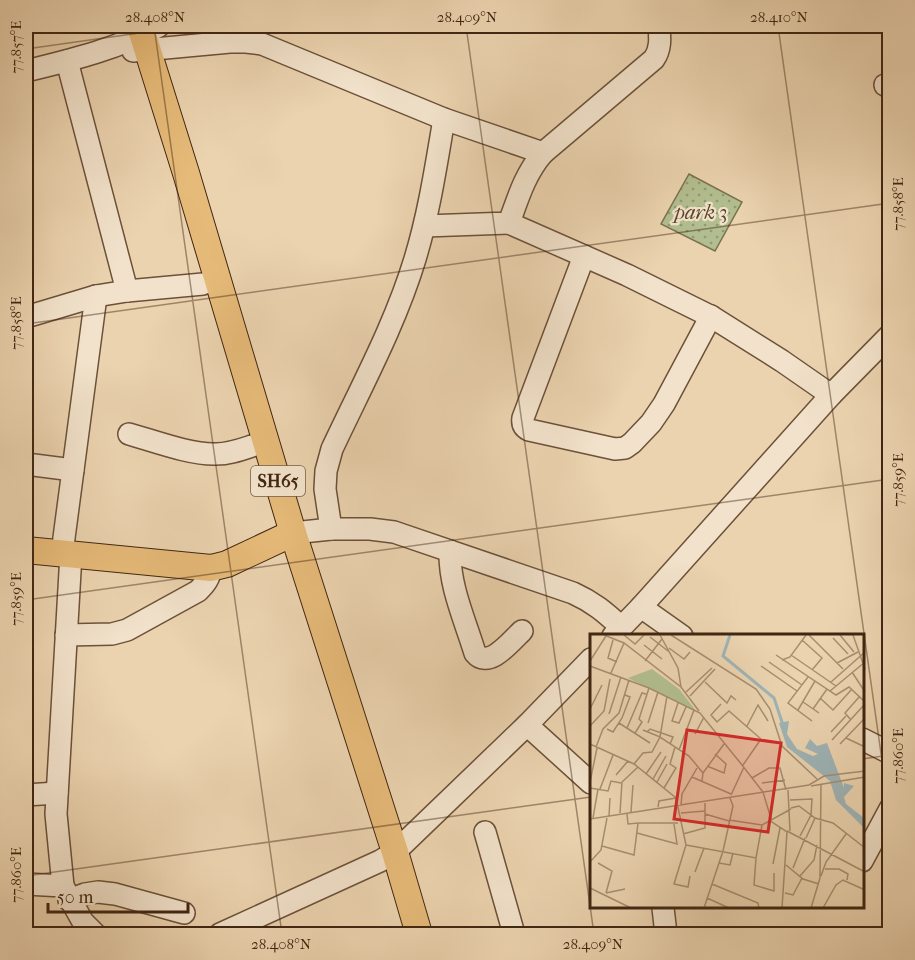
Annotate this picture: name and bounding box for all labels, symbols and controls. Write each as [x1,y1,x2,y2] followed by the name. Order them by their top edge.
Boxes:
[125,8,186,26] text: 28.408°N
[437,8,498,26] text: 28.409°N
[750,8,809,26] text: 28.410°N
[7,21,25,74] text: 77.857°E
[889,177,907,231] text: 77.858°E
[672,201,727,224] park label: park 3
[7,296,25,350] text: 77.858°E
[889,453,907,507] text: 77.859°E
[251,466,305,496] road number: SH65
[7,572,25,626] text: 77.859°E
[590,634,864,909] inset map
[889,728,907,784] text: 77.860°E
[7,847,25,903] text: 77.860°E
[48,876,188,914] scale bar
[57,887,94,908] text: 50 m
[251,935,312,953] text: 28.408°N
[563,935,624,953] text: 28.409°N

